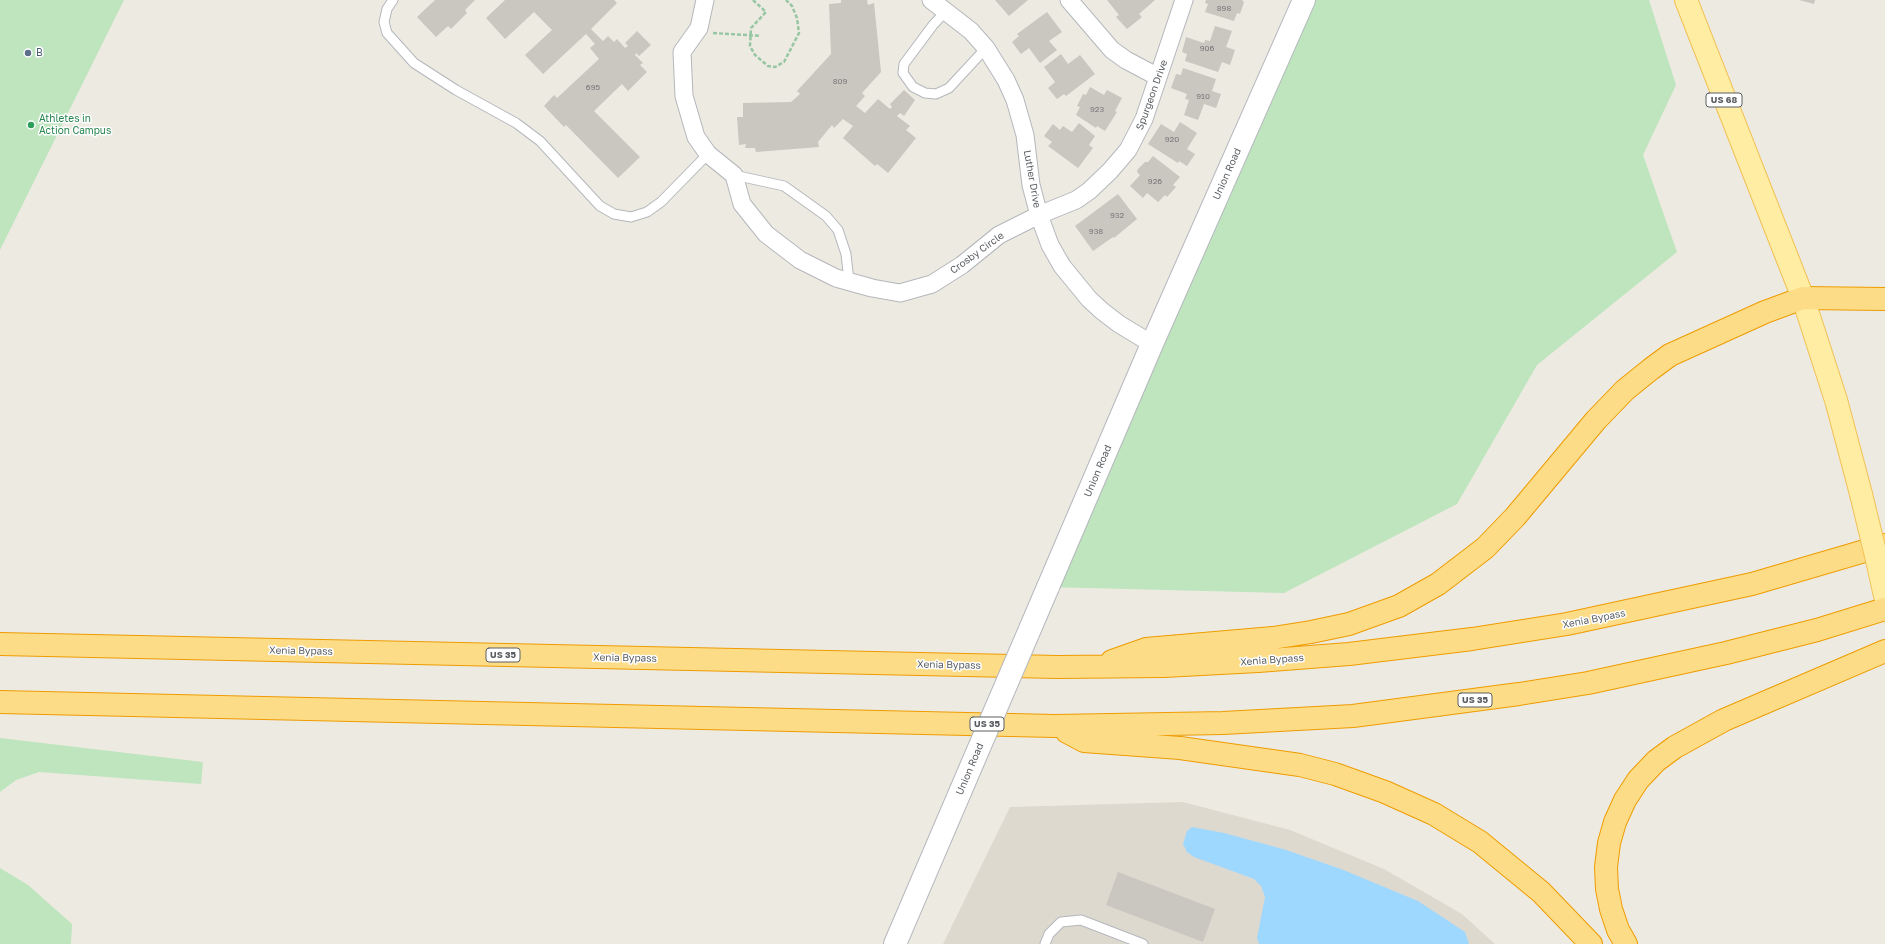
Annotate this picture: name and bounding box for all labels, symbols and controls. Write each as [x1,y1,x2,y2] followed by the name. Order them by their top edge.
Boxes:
[1217,3,1231,13] house number: 898
[1200,43,1214,53] house number: 906
[36,47,43,59] place label: B
[23,48,33,58] marker: B
[1134,58,1170,132] street label: Spurgeon Drive
[833,76,847,86] house number: 809
[586,82,600,92] house number: 695
[1196,91,1210,101] house number: 910
[1706,93,1742,107] road number: US 68
[1090,104,1104,114] house number: 923
[39,113,111,136] place label: Athletes in Action Campus
[26,120,36,130] marker: Athletes in Action Campus
[1165,134,1179,144] house number: 920
[1210,146,1244,202] street label: Union Road
[1021,149,1043,209] street label: Luther Drive
[1148,176,1162,186] house number: 926
[1110,210,1124,220] house number: 932
[1089,226,1103,236] house number: 938
[948,229,1006,277] street label: Crosby Circle
[1082,443,1114,499] street label: Union Road
[1562,607,1626,631] street label: Xenia Bypass
[269,644,333,658] street label: Xenia Bypass
[486,648,520,662] road number: US 35
[593,651,657,665] street label: Xenia Bypass
[1240,652,1304,668] street label: Xenia Bypass
[917,658,981,672] street label: Xenia Bypass
[1458,693,1492,707] road number: US 35
[970,717,1004,731] road number: US 35
[954,741,986,797] street label: Union Road

